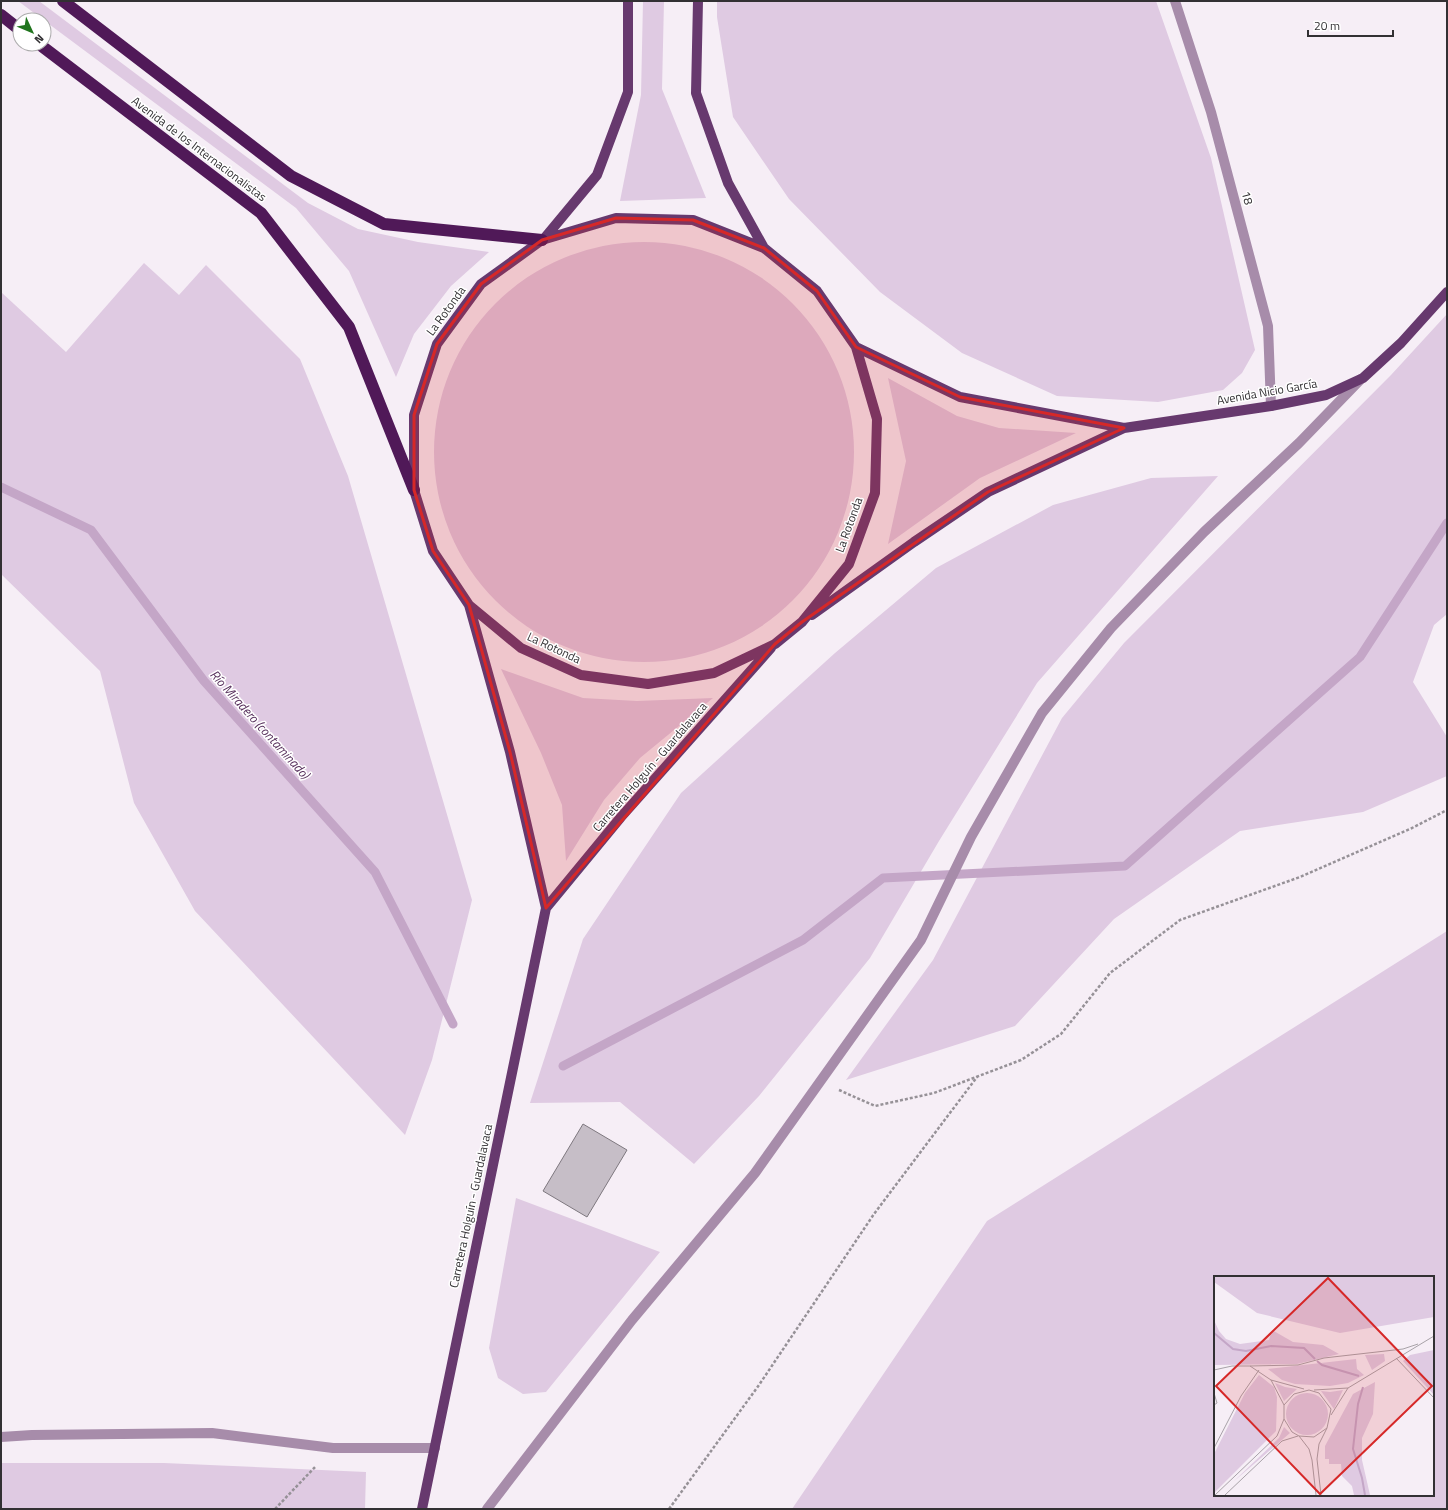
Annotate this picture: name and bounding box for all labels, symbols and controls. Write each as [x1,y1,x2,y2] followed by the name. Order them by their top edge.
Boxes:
[12,12,52,52] north arrow
[1308,12,1393,38] scale bar
[1314,16,1340,35] text: 20 m
[31,31,48,47] text: N
[128,91,271,206] street label: Avenida de los Internacionalistas
[1237,189,1258,207] street label: 18
[421,282,470,339] street label: La Rotonda
[1215,373,1319,410] street label: Avenida Nicio García
[830,495,867,555] street label: La Rotonda
[524,627,584,668] street label: La Rotonda
[205,665,315,784] water label: Río Miradero (contaminado)
[588,697,712,836] street label: Carretera Holguín - Guardalavaca
[444,1122,497,1290] street label: Carretera Holguín - Guardalavaca
[1214,1276,1434,1496] inset map

